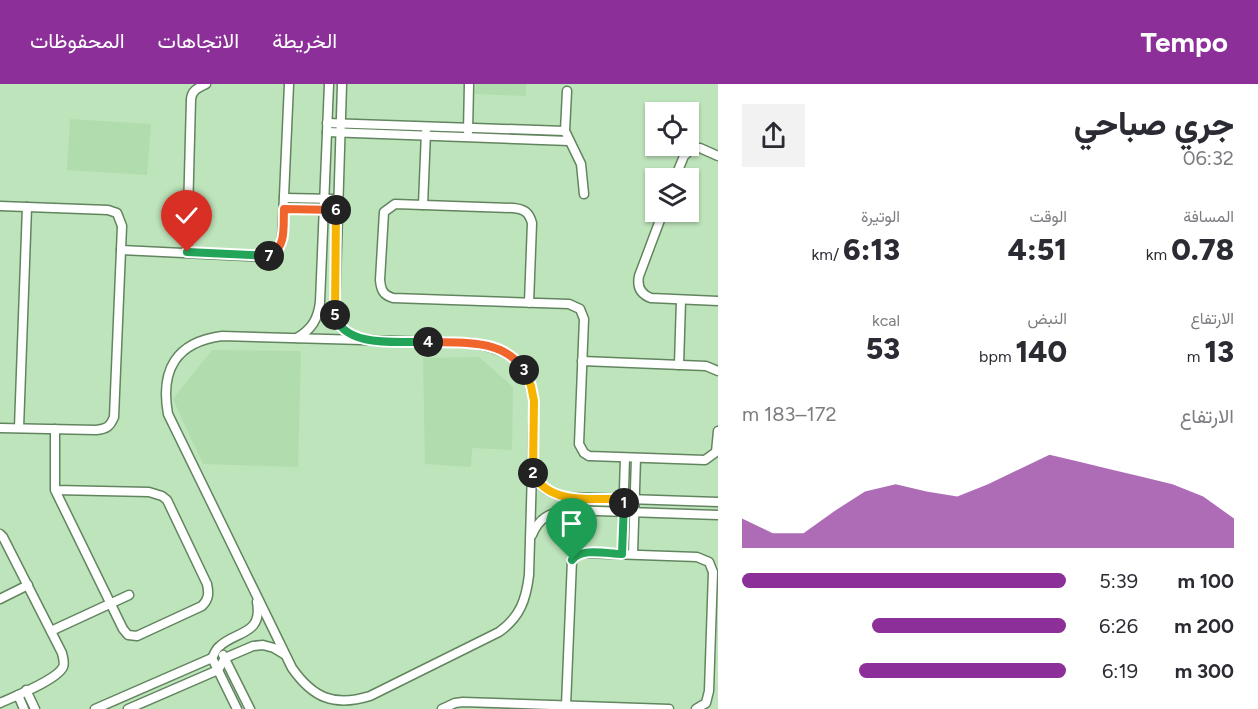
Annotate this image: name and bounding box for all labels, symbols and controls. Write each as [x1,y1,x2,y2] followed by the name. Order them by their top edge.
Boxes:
[1140,25,1228,59] text: Tempo
[30,28,125,53] text: المحفوظات
[158,28,239,53] text: الاتجاهات
[272,28,337,53] text: الخريطة
[645,102,699,222] map controls
[645,102,699,156] button: locate
[742,104,805,167] button: share
[1074,104,1234,143] text: جري صباحي
[1183,146,1234,170] text: 06:32
[645,168,699,222] button: layers
[161,190,212,252] pin
[321,195,351,225] pin: 6
[170,199,203,232] icon: check
[331,200,341,219] text: 6
[861,207,900,226] text: الوتيرة
[1029,207,1067,226] text: الوقت
[1183,207,1234,226] text: المسافة
[843,231,900,268] text: 6:13
[1008,231,1067,268] text: 4:51
[1171,231,1234,268] text: 0.78
[254,241,284,271] pin: 7
[812,245,843,264] text: /km
[1146,245,1171,264] text: km
[265,246,273,265] text: 7
[320,300,350,330] pin: 5
[330,305,340,324] text: 5
[1027,309,1067,328] text: النبض
[1191,309,1234,328] text: الارتفاع
[872,311,900,330] text: kcal
[413,327,443,357] pin: 4
[866,330,900,367] text: 53
[423,332,433,351] text: 4
[1015,333,1067,370] text: 140
[1204,333,1234,370] text: 13
[979,347,1015,366] text: bpm
[1187,347,1204,366] text: m
[509,355,539,385] pin: 3
[520,360,528,379] text: 3
[742,402,837,426] text: 172–183 m
[1180,404,1234,428] text: الارتفاع
[518,458,548,488] pin: 2
[528,463,538,482] text: 2
[609,488,639,518] pin: 1
[621,493,627,512] text: 1
[546,498,597,560] pin
[555,507,588,540] icon: arrive
[1099,569,1138,593] text: 5:39
[1177,569,1234,593] text: 100 m
[1099,614,1138,638] text: 6:26
[1174,614,1234,638] text: 200 m
[1102,659,1138,683] text: 6:19
[1175,659,1234,683] text: 300 m

